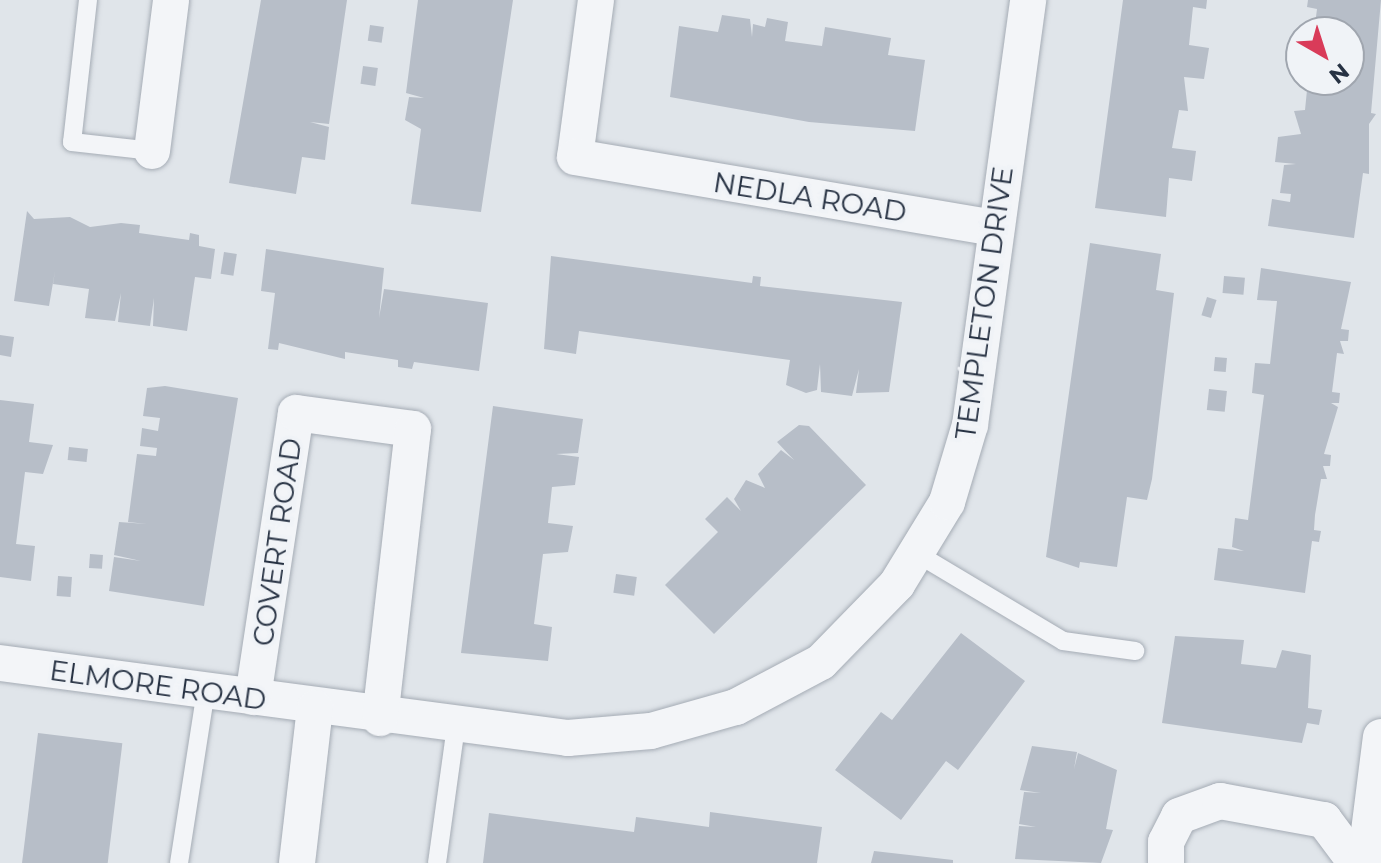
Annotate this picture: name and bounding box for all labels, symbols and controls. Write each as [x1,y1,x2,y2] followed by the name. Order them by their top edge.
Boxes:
[1285,16,1365,96] north arrow
[1324,57,1355,90] text: N
[948,164,1020,442] street label: TEMPLETON DRIVE
[711,165,909,229] street label: NEDLA ROAD
[246,436,308,648] street label: COVERT ROAD
[48,653,268,717] street label: ELMORE ROAD

